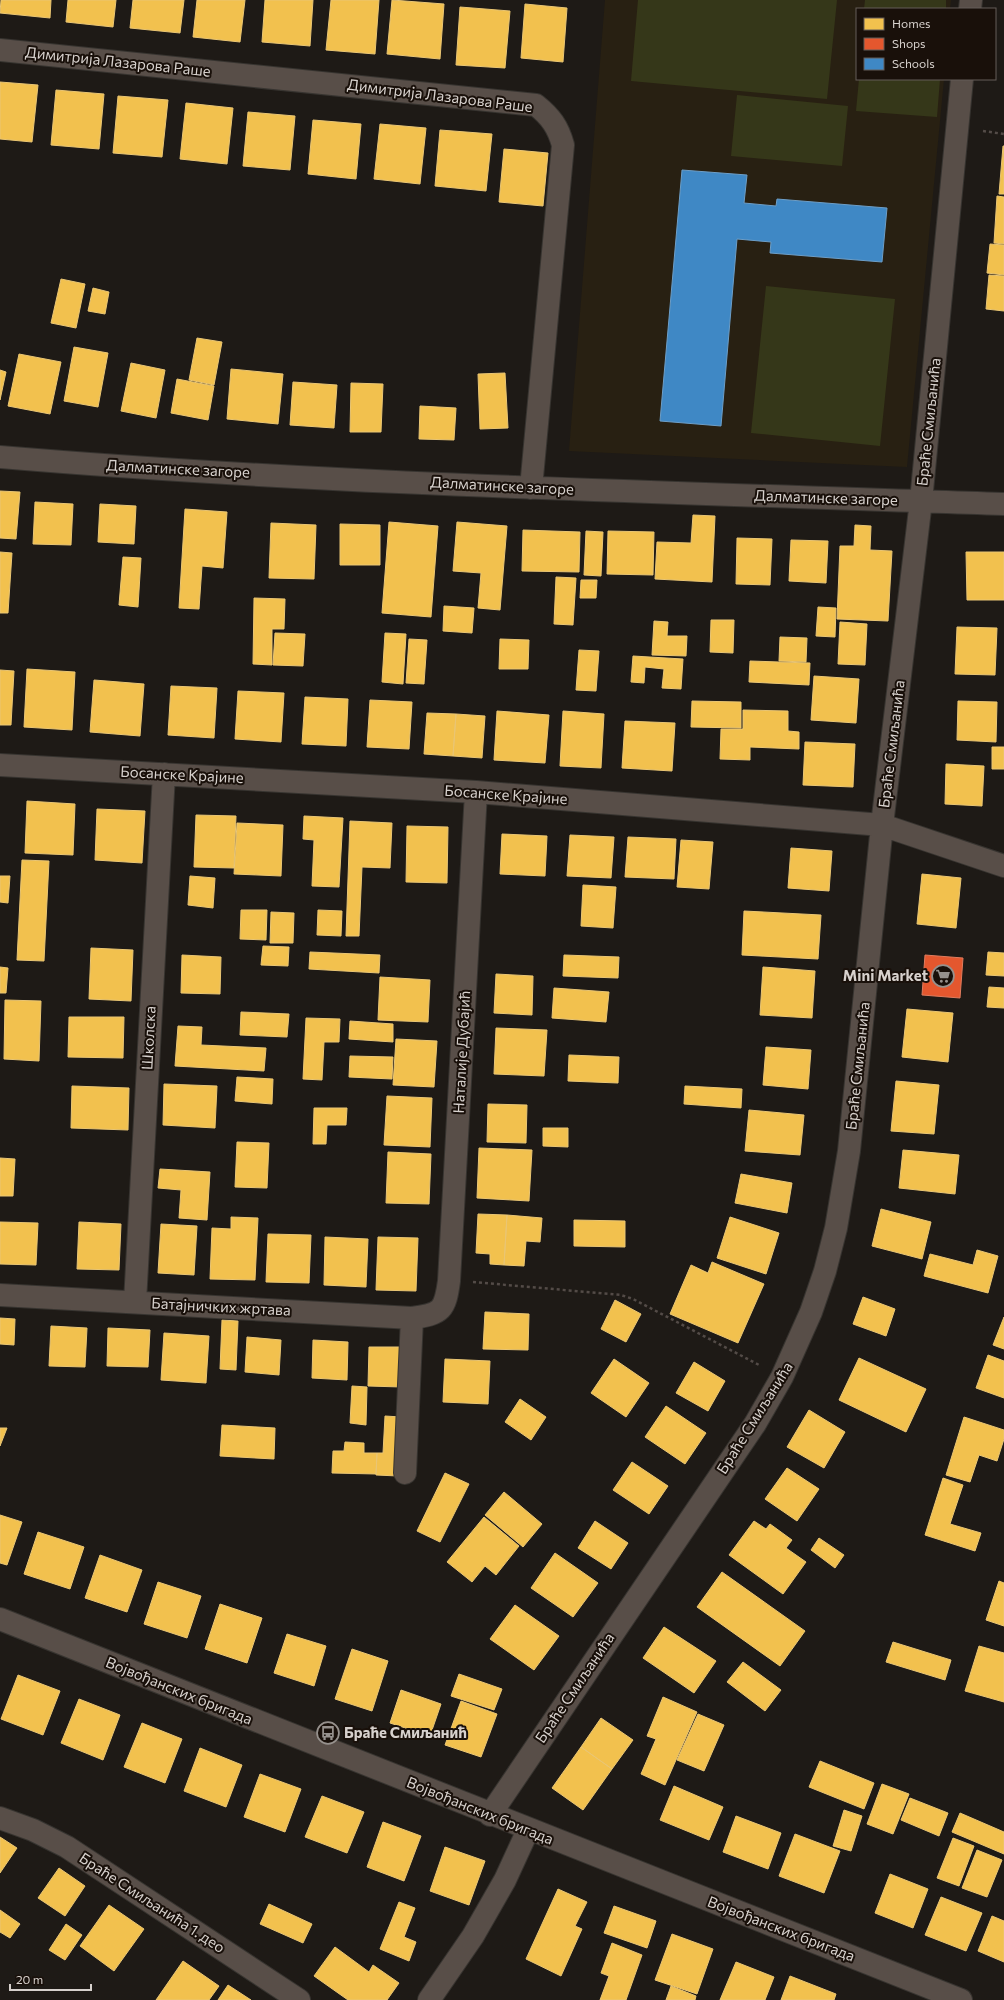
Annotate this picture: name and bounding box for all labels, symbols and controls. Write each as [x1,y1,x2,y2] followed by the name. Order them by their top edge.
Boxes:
[856,8,996,80] legend
[892,16,930,30] text: Homes
[892,36,926,50] text: Shops
[24,42,212,80] street label: Димитрија Лазарова Раше
[892,56,935,70] text: Schools
[346,75,534,115] street label: Димитрија Лазарова Раше
[912,357,944,487] street label: Браће Смиљанића
[106,455,250,481] street label: Далматинске загоре
[430,472,574,498] street label: Далматинске загоре
[754,485,898,509] street label: Далматинске загоре
[874,679,908,809] street label: Браће Смиљанића
[120,762,244,786] street label: Босанске Крајине
[444,781,568,807] street label: Босанске Крајине
[930,963,956,989] supermarket icon: Mini Market
[843,966,928,984] place label: Mini Market
[449,990,473,1114] street label: Наталије Дубајић
[841,1001,873,1131] street label: Браће Смиљанића
[137,1005,159,1070] street label: Школска
[151,1293,291,1319] street label: Батајничких жртава
[712,1358,796,1477] street label: Браће Смиљанића
[531,1629,618,1746] street label: Браће Смиљанића
[103,1652,255,1728] street label: Војвођанских бригада
[315,1720,341,1746] bus stop icon: Браће Смиљанић
[344,1723,467,1741] place label: Браће Смиљанић
[404,1772,556,1848] street label: Војвођанских бригада
[76,1848,229,1956] street label: Браће Смиљанића 1. део
[705,1892,858,1965] street label: Војвођанских бригада
[10,1966,91,1992] scale bar
[16,1972,43,1986] text: 20 m

